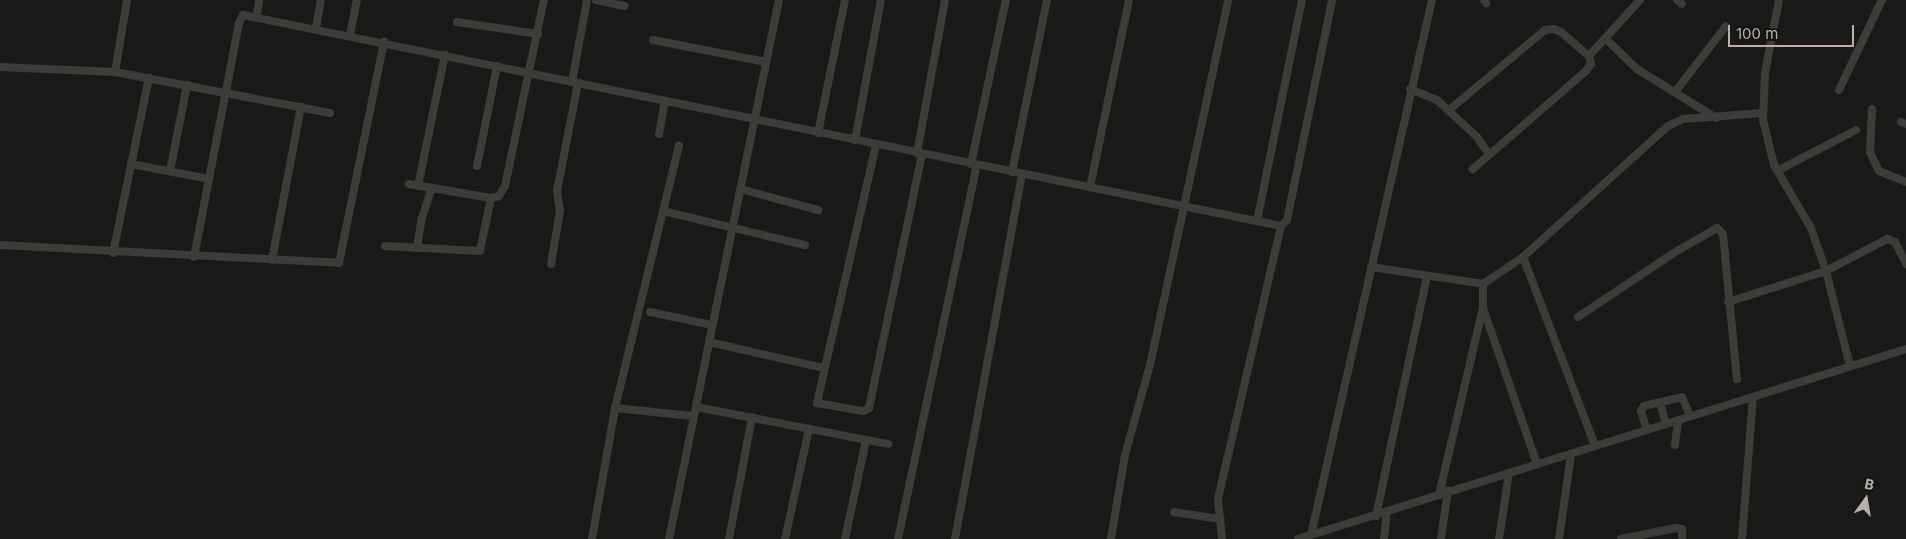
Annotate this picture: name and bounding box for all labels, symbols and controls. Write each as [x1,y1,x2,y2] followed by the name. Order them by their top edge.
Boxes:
[1731,15,1857,47] scale bar
[1736,24,1778,43] text: 100 m
[1841,474,1891,524] north arrow
[1863,475,1876,493] text: B

